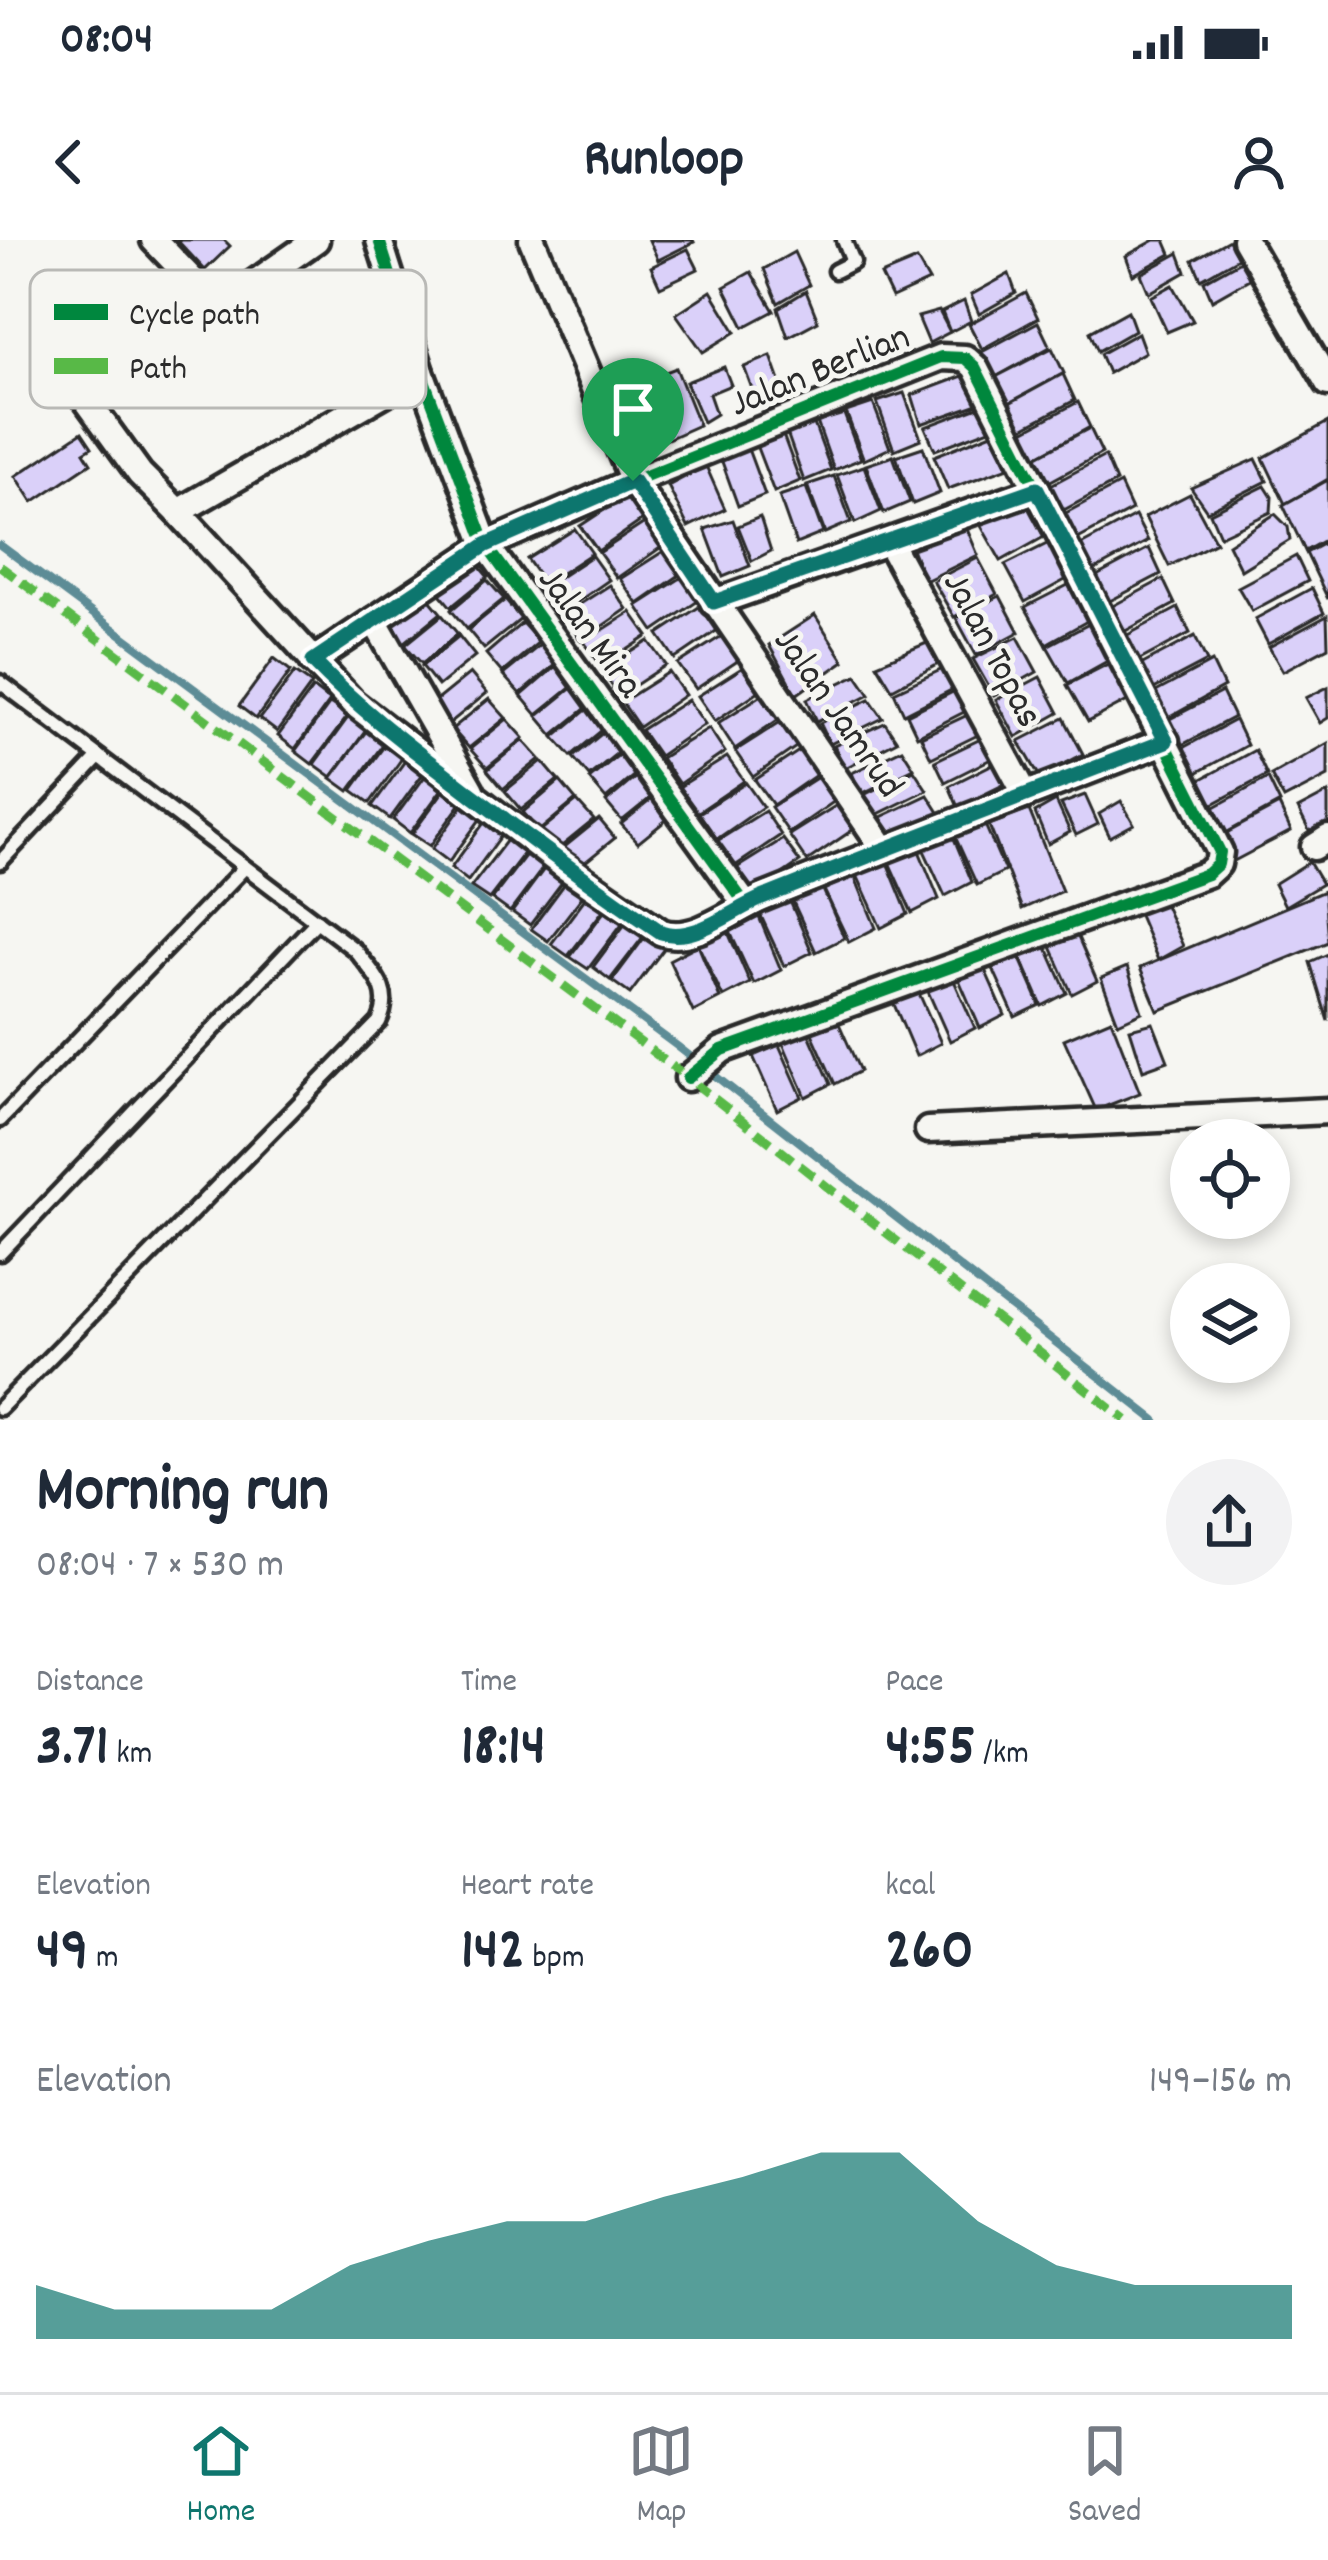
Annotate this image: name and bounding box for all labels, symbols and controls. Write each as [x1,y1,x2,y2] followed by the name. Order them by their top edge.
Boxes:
[60,10,153,74] text: 08:04
[584,124,744,201] text: Runloop
[36,129,102,195] icon: back
[1226,129,1292,195] icon: person
[30,270,426,408] legend
[129,294,260,341] text: Cycle path
[723,312,919,434] street label: Jalan Berlian
[129,348,187,395] text: Path
[582,358,684,481] pin
[600,376,666,442] icon: arrive
[522,557,655,711] street label: Jalan Mira
[926,563,1054,739] street label: Jalan Topas
[757,619,915,811] street label: Jalan Jamrud
[1170,1119,1290,1383] map controls
[1170,1119,1290,1239] button: locate
[1170,1263,1290,1383] button: layers
[36,1448,329,1542] text: Morning run
[1166,1459,1292,1585] button: share
[36,1540,284,1595] text: 08:04 · 7 × 530 m
[36,1660,144,1707] text: Distance
[461,1660,517,1707] text: Time
[885,1660,944,1707] text: Pace
[36,1707,109,1793] text: 3.71
[461,1707,546,1793] text: 18:14
[885,1707,976,1793] text: 4:55
[109,1732,153,1779] text: km
[976,1732,1029,1779] text: /km
[36,1864,151,1911] text: Elevation
[461,1864,594,1911] text: Heart rate
[885,1864,935,1911] text: kcal
[36,1911,88,1997] text: 49
[461,1911,525,1997] text: 142
[885,1911,974,1997] text: 260
[88,1936,119,1983] text: m
[525,1936,585,1983] text: bpm
[36,2056,172,2111] text: Elevation
[1149,2056,1292,2111] text: 149–156 m
[187,2418,255,2537] tab: Home
[628,2418,694,2537] tab: Map
[1068,2418,1141,2537] tab: Saved

